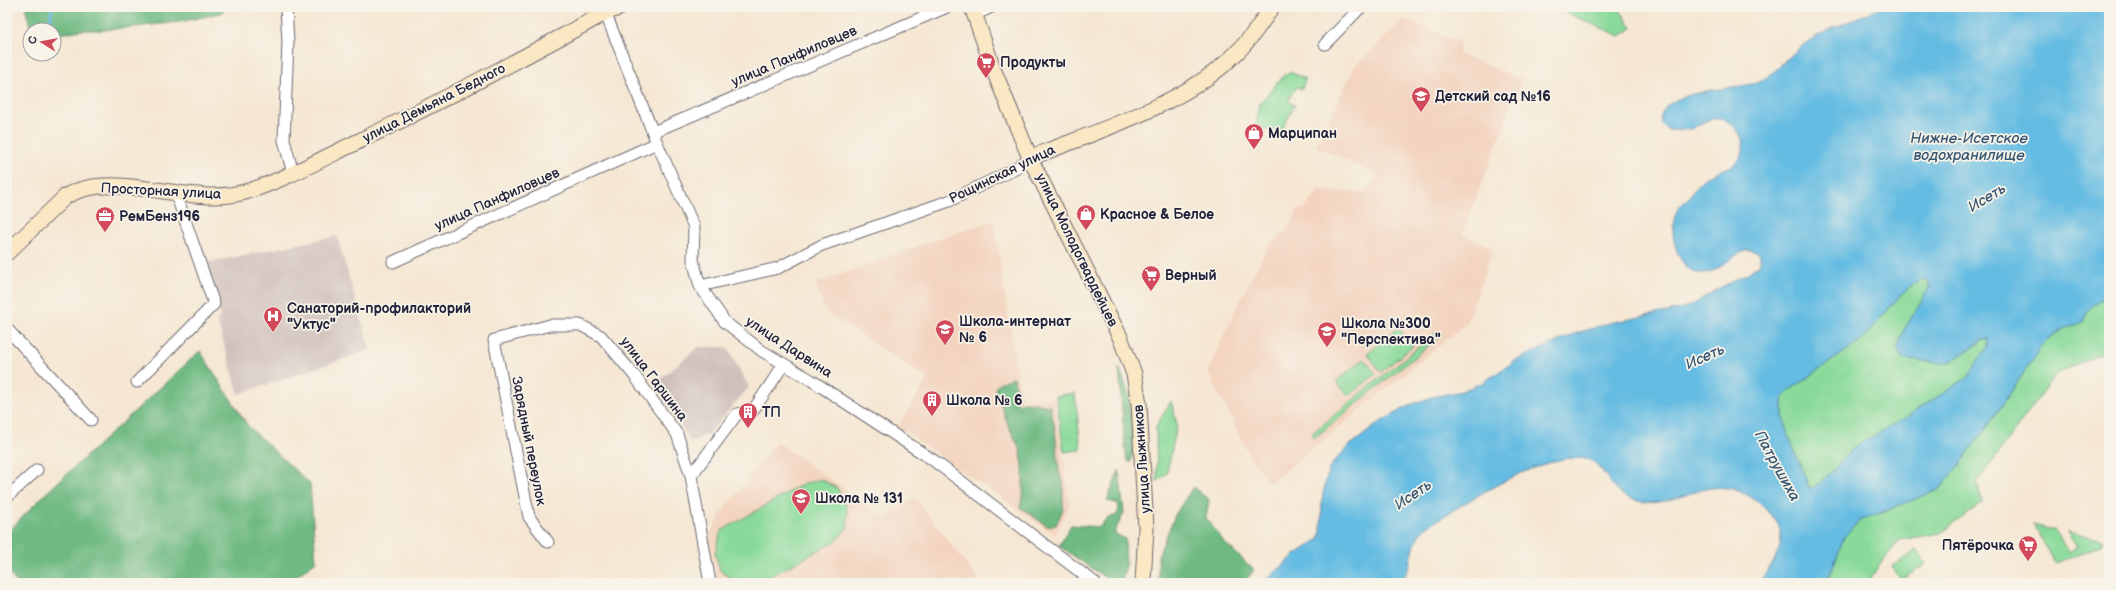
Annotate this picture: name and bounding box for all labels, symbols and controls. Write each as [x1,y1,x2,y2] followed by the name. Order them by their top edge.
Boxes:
[22,22,62,62] north arrow
[729,22,860,90] street label: улица Панфиловцев
[26,35,40,45] text: С
[975,51,997,79] supermarket icon: Продукты
[1000,54,1066,71] place label: Продукты
[360,60,508,146] street label: улица Демьяна Бедного
[1410,85,1432,113] school or university icon: Детский сад №16
[1435,88,1551,105] place label: Детский сад №16
[1243,122,1265,150] shop icon: Марципан
[1268,125,1337,142] place label: Марципан
[1910,129,2028,165] water label: Нижне-Исетское водохранилище
[946,141,1059,207] street label: Рощинская улица
[432,164,563,234] street label: улица Панфиловцев
[1032,171,1122,330] street label: улица Молодогвардейцев
[100,179,222,203] street label: Просторная улица
[1964,179,2010,217] water label: Исеть
[1075,203,1097,231] shop icon: Красное & Белое
[94,205,116,233] office icon: РемБенз196
[1100,206,1214,223] place label: Красное & Белое
[119,208,200,225] place label: РемБенз196
[1140,264,1162,292] supermarket icon: Верный
[1165,267,1217,284] place label: Верный
[287,300,471,333] place label: Санаторий-профилакторий "Уктус"
[262,305,284,333] hospital icon: Санаторий-профилакторий "Уктус"
[742,313,836,382] street label: улица Дарвина
[959,313,1071,346] place label: Школа-интернат № 6
[1341,315,1441,348] place label: Школа №300 "Перспектива"
[934,318,956,346] school or university icon: Школа-интернат № 6
[1316,320,1338,348] school or university icon: Школа №300 "Перспектива"
[617,333,692,425] street label: улица Гаршина
[1682,340,1728,374] water label: Исеть
[508,375,550,508] street label: Зарядный переулок
[921,389,943,417] building icon: Школа № 6
[946,392,1022,409] place label: Школа № 6
[737,401,759,429] building icon: ТП
[1130,403,1154,514] street label: улица Лыжников
[762,404,781,421] place label: ТП
[1750,427,1804,505] water label: Патрушиха
[1391,476,1435,514] water label: Исеть
[790,487,812,515] school or university icon: Школа № 131
[815,490,903,507] place label: Школа № 131
[2017,534,2039,562] supermarket icon: Пятёрочка
[1942,537,2015,554] place label: Пятёрочка

